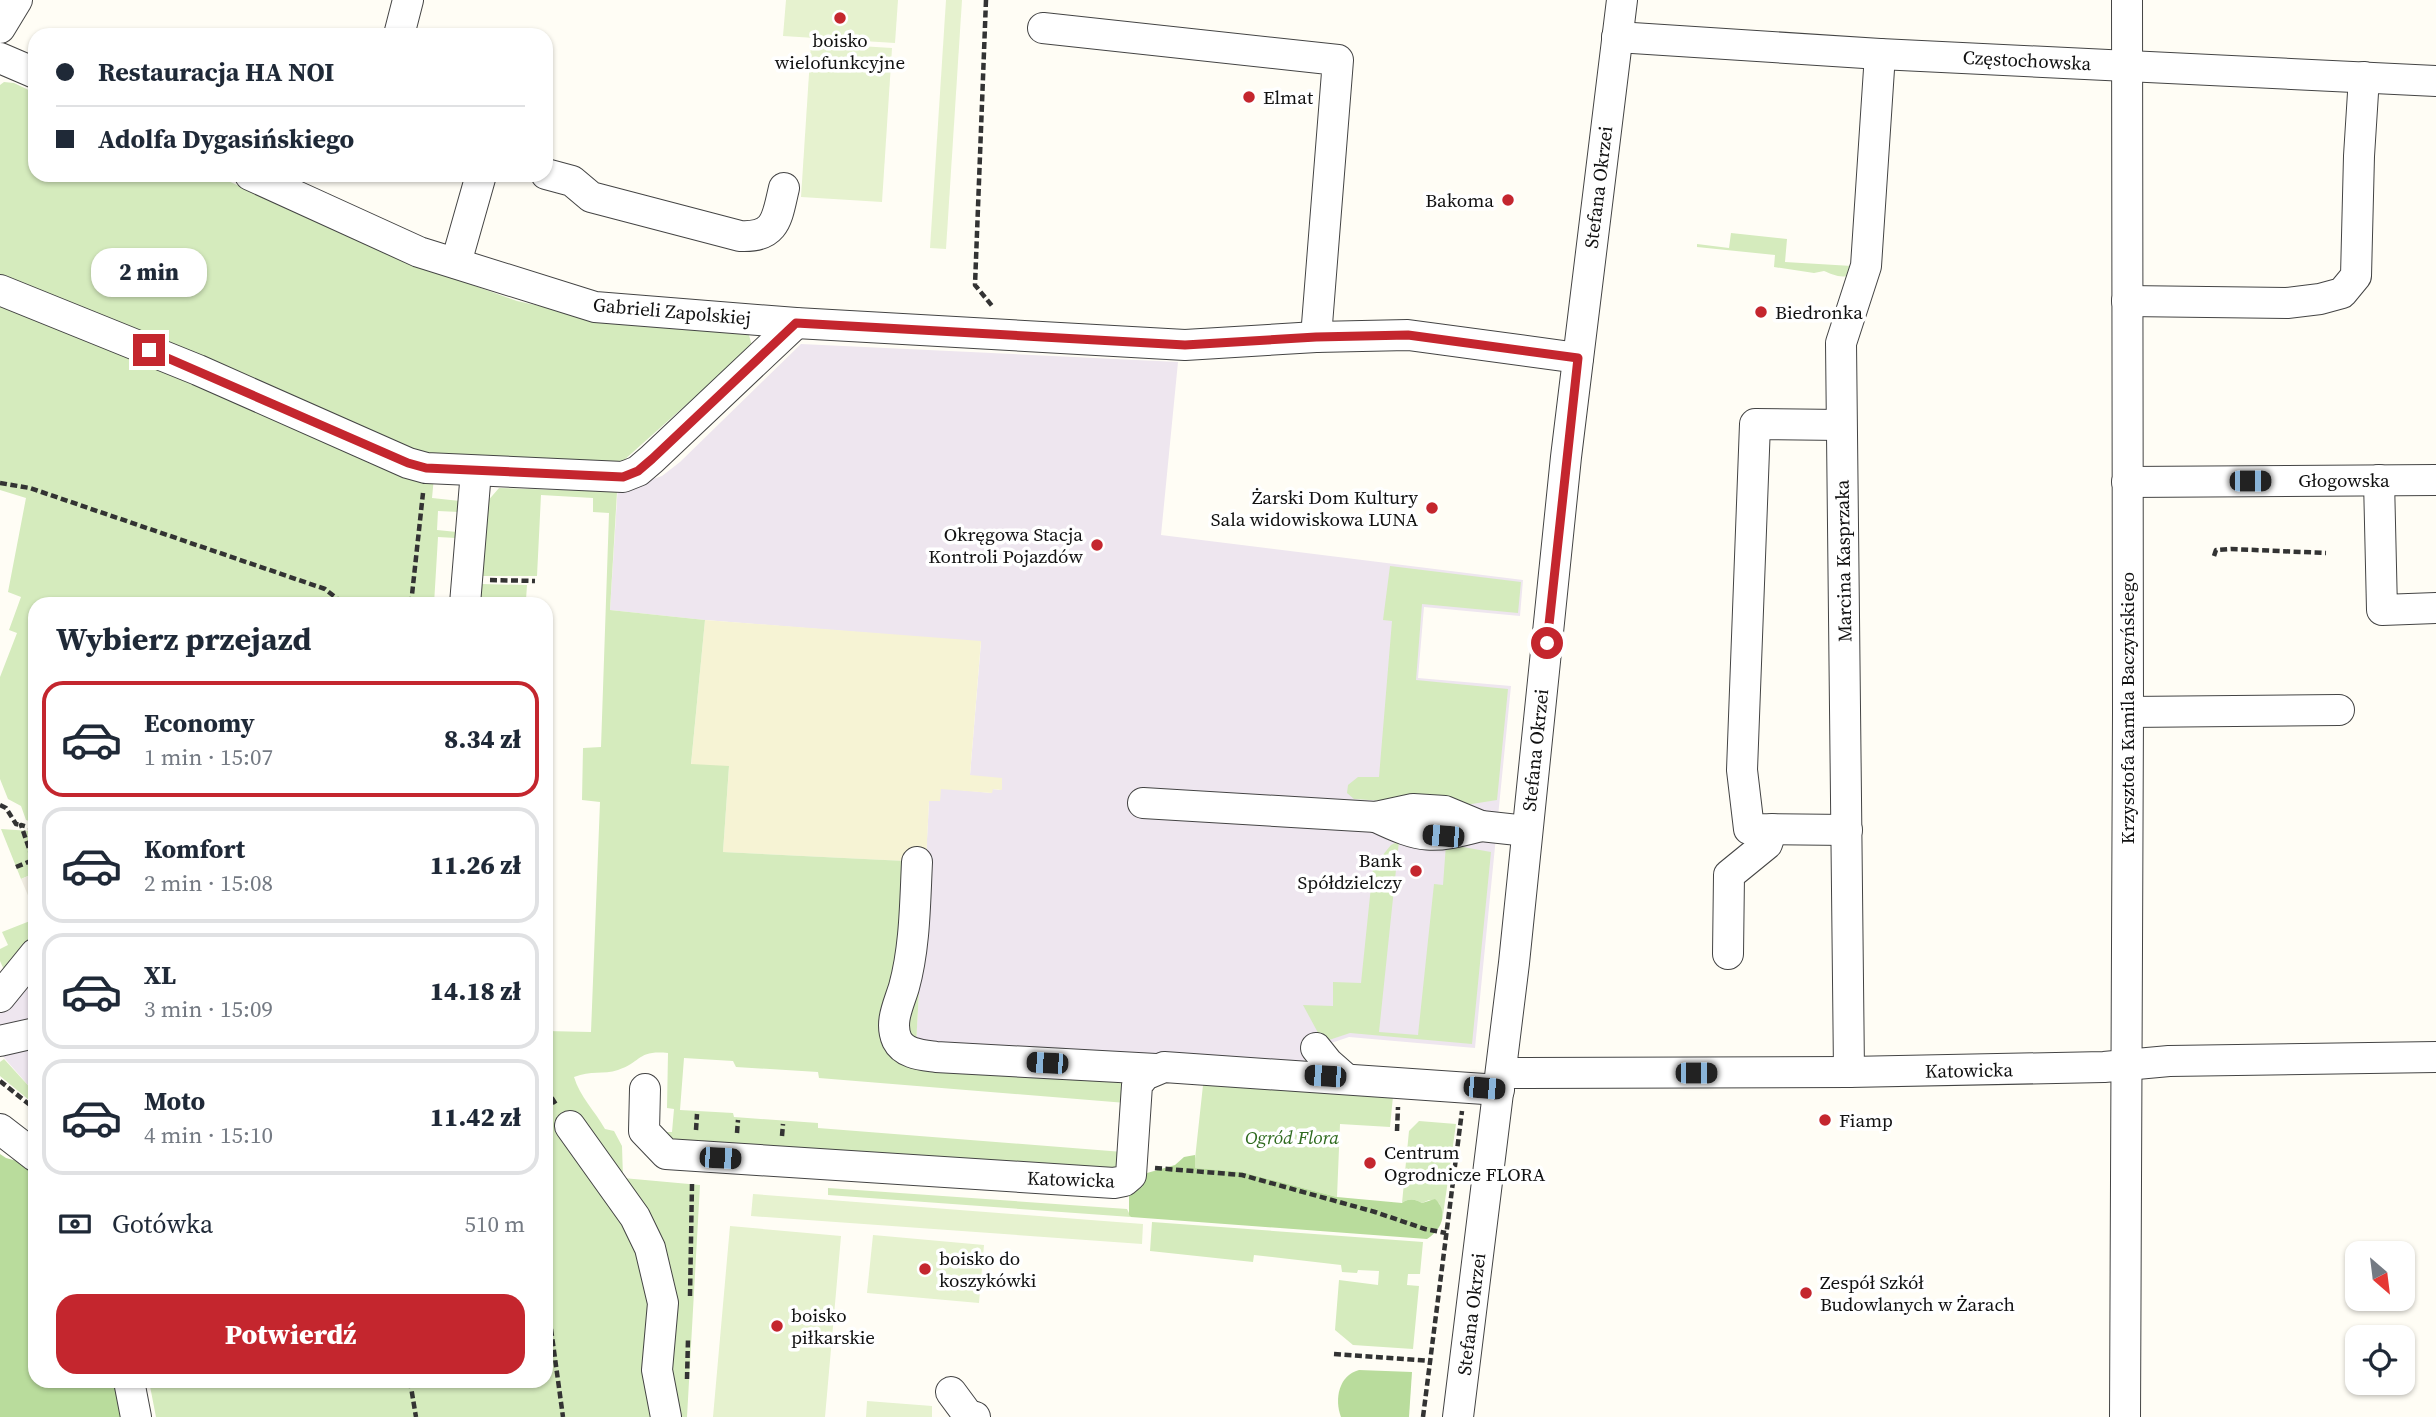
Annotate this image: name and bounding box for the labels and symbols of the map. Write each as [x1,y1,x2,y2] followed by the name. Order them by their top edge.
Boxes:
[832,10,848,26] marker: boisko wielofunkcyjne
[775,27,905,75] place label: boisko wielofunkcyjne
[1962,44,2092,76] street label: Częstochowska
[1263,84,1314,110] place label: Elmat
[1241,89,1257,105] marker: Elmat
[1578,124,1618,250] street label: Stefana Okrzei
[1425,187,1494,213] place label: Bakoma
[1500,192,1516,208] marker: Bakoma
[91,248,207,298] callout: 2 min
[592,291,752,331] street label: Gabrieli Zapolskiej
[1775,299,1863,325] place label: Biedronka
[1753,304,1769,320] marker: Biedronka
[133,334,165,366] route end
[2298,467,2390,493] street label: Głogowska
[2230,471,2272,492] car
[1829,479,1857,642] street label: Marcina Kasprzaka
[1211,484,1418,532] place label: Żarski Dom Kultury Sala widowiskowa LUNA
[1424,500,1440,516] marker: Żarski Dom Kultury Sala widowiskowa LUNA
[928,521,1083,569] place label: Okręgowa Stacja Kontroli Pojazdów
[1089,537,1105,553] marker: Okręgowa Stacja Kontroli Pojazdów
[2114,572,2140,844] street label: Krzysztofa Kamila Baczyńskiego
[1531,627,1563,659] route start
[1516,687,1554,813] street label: Stefana Okrzei
[1422,824,1465,848] car
[1298,847,1403,895] place label: Bank Spółdzielczy
[1408,863,1424,879] marker: Bank Spółdzielczy
[1026,1051,1069,1075] car
[1925,1056,2014,1084] street label: Katowicka
[1676,1063,1718,1084] car
[1304,1064,1347,1088] car
[1463,1076,1506,1100] car
[1839,1107,1893,1133] place label: Fiamp
[1817,1112,1833,1128] marker: Fiamp
[1245,1124,1339,1150] park label: Ogród Flora
[1384,1139,1546,1187] place label: Centrum Ogrodnicze FLORA
[699,1146,742,1170] car
[1362,1155,1378,1171] marker: Centrum Ogrodnicze FLORA
[1027,1164,1116,1194] street label: Katowicka
[2345,1241,2415,1311] north arrow
[939,1245,1037,1293] place label: boisko do koszykówki
[1451,1251,1491,1377] street label: Stefana Okrzei
[917,1261,933,1277] marker: boisko do koszykówki
[1820,1269,2015,1317] place label: Zespół Szkół Budowlanych w Żarach
[1798,1285,1814,1301] marker: Zespół Szkół Budowlanych w Żarach
[791,1302,875,1350] place label: boisko piłkarskie
[769,1318,785,1334] marker: boisko piłkarskie

